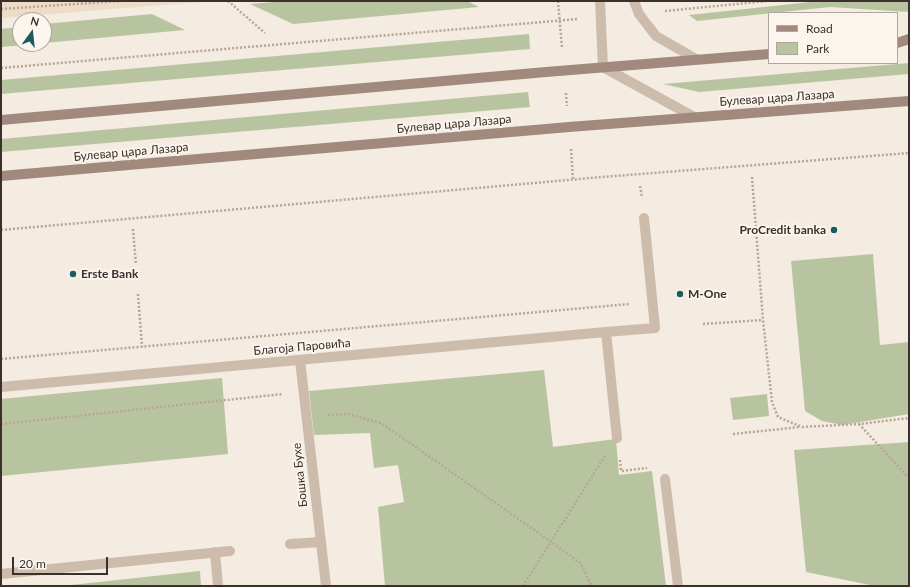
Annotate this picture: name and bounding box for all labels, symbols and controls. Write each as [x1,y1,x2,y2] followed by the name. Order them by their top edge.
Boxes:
[12,12,52,52] north arrow
[768,12,898,64] legend
[29,14,41,28] text: N
[806,21,833,36] text: Road
[806,41,829,56] text: Park
[719,87,835,109] street label: Булевар цара Лазара
[396,112,512,136] street label: Булевар цара Лазара
[73,140,189,164] street label: Булевар цара Лазара
[740,223,826,237] place label: ProCredit banka
[829,225,839,235] marker: ProCredit banka
[81,267,138,281] place label: Erste Bank
[68,269,78,279] marker: Erste Bank
[688,287,727,301] place label: M-One
[675,289,685,299] marker: M-One
[253,336,351,358] street label: Благоја Паровића
[289,442,311,508] street label: Бошка Бухе
[14,549,110,575] scale bar
[19,556,46,571] text: 20 m

